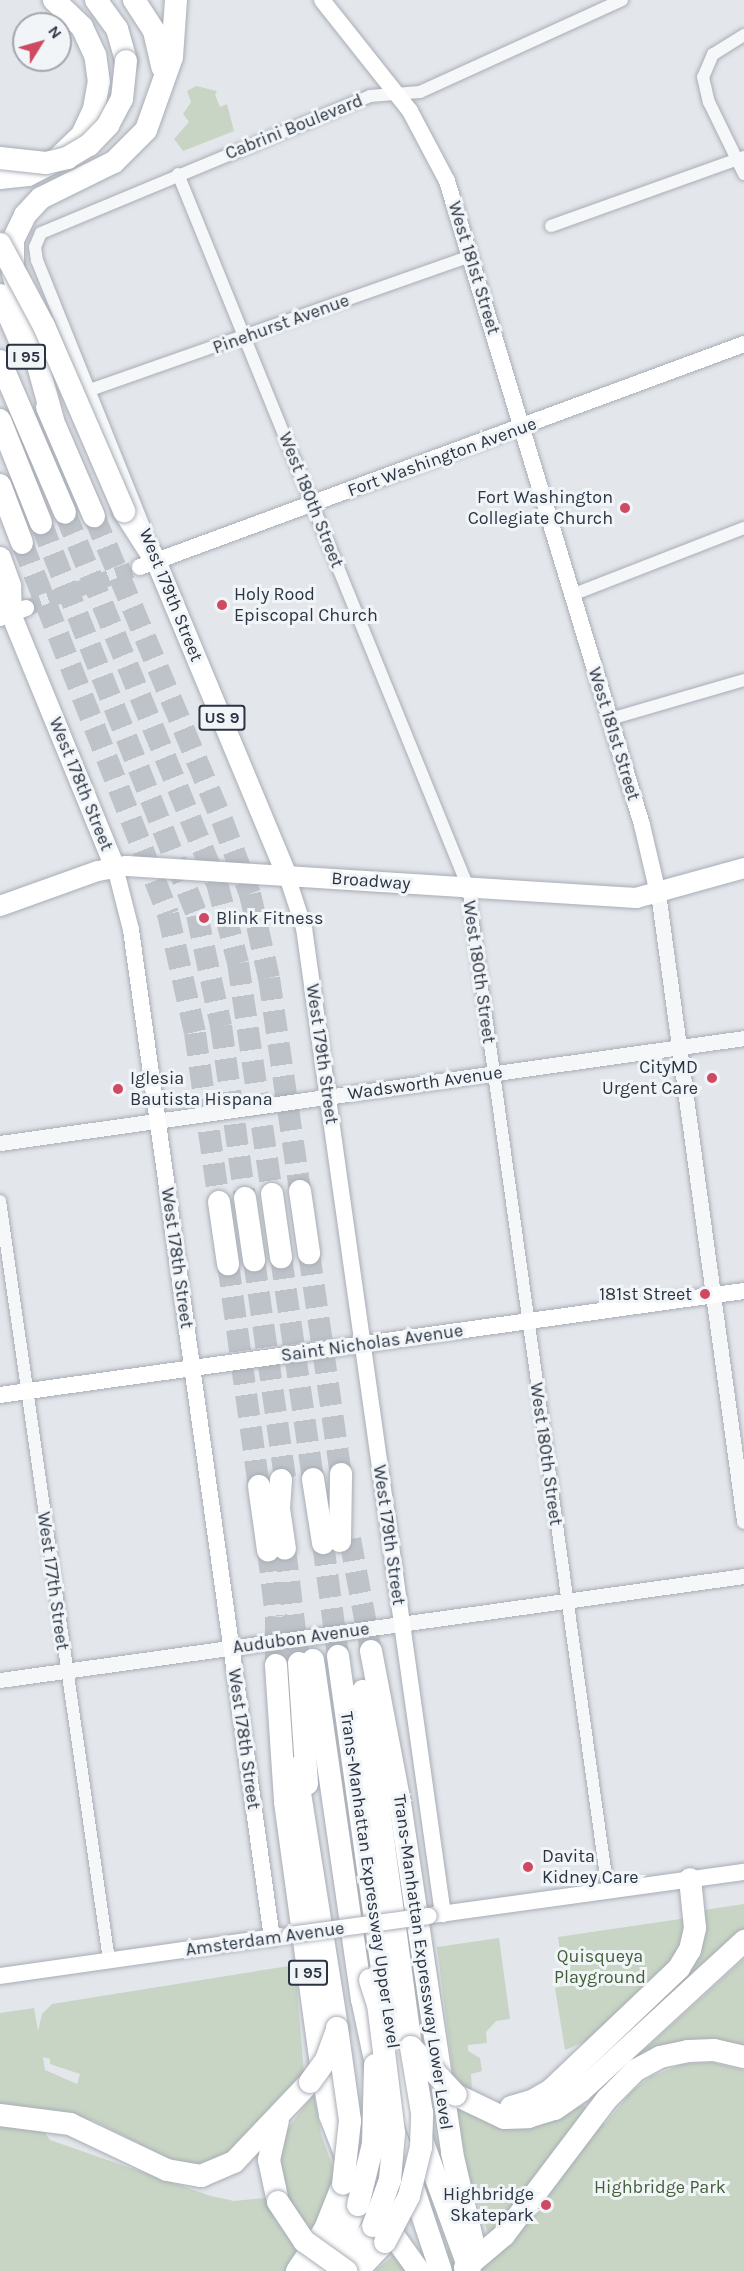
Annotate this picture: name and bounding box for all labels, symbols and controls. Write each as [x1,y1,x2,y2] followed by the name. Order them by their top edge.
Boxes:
[12,12,72,72] north arrow
[44,22,66,42] text: N
[222,90,366,164] street label: Cabrini Boulevard
[443,199,505,337] street label: West 181st Street
[210,289,352,359] street label: Pinehurst Avenue
[5,344,47,370] road number: I 95
[345,413,539,501] street label: Fort Washington Avenue
[274,429,348,571] street label: West 180th Street
[468,487,613,530] place label: Fort Washington Collegiate Church
[618,501,632,515] marker: Fort Washington Collegiate Church
[134,525,208,665] street label: West 179th Street
[234,584,378,626] place label: Holy Rood Episcopal Church
[215,598,229,612] marker: Holy Rood Episcopal Church
[583,665,645,803] street label: West 181st Street
[198,705,246,731] road number: US 9
[44,714,118,854] street label: West 178th Street
[331,867,411,895] street label: Broadway
[458,899,500,1045] street label: West 180th Street
[216,907,323,929] place label: Blink Fitness
[197,911,211,925] marker: Blink Fitness
[301,982,343,1126] street label: West 179th Street
[602,1057,698,1100] place label: CityMD Urgent Care
[346,1061,504,1105] street label: Wadsworth Avenue
[130,1068,273,1110] place label: Iglesia Bautista Hispana
[703,1069,721,1087] marker: CityMD Urgent Care
[111,1082,125,1096] marker: Iglesia Bautista Hispana
[156,1186,198,1330] street label: West 178th Street
[599,1283,692,1305] place label: 181st Street
[696,1285,714,1303] marker: 181st Street
[280,1320,464,1366] street label: Saint Nicholas Avenue
[525,1381,567,1527] street label: West 180th Street
[368,1463,410,1607] street label: West 179th Street
[33,1510,73,1652] street label: West 177th Street
[231,1618,371,1658] street label: Audubon Avenue
[223,1667,265,1811] street label: West 178th Street
[336,1710,404,2050] street label: Trans-Manhattan Expressway Upper Level
[389,1793,457,2131] street label: Trans-Manhattan Expressway Lower Level
[542,1846,638,1888] place label: Davita Kidney Care
[519,1858,537,1876] marker: Davita Kidney Care
[184,1917,346,1961] street label: Amsterdam Avenue
[554,1946,646,1988] park label: Quisqueya Playground
[287,1960,329,1986] road number: I 95
[594,2176,726,2198] park label: Highbridge Park
[443,2184,534,2226] place label: Highbridge Skatepark
[539,2198,553,2212] marker: Highbridge Skatepark

